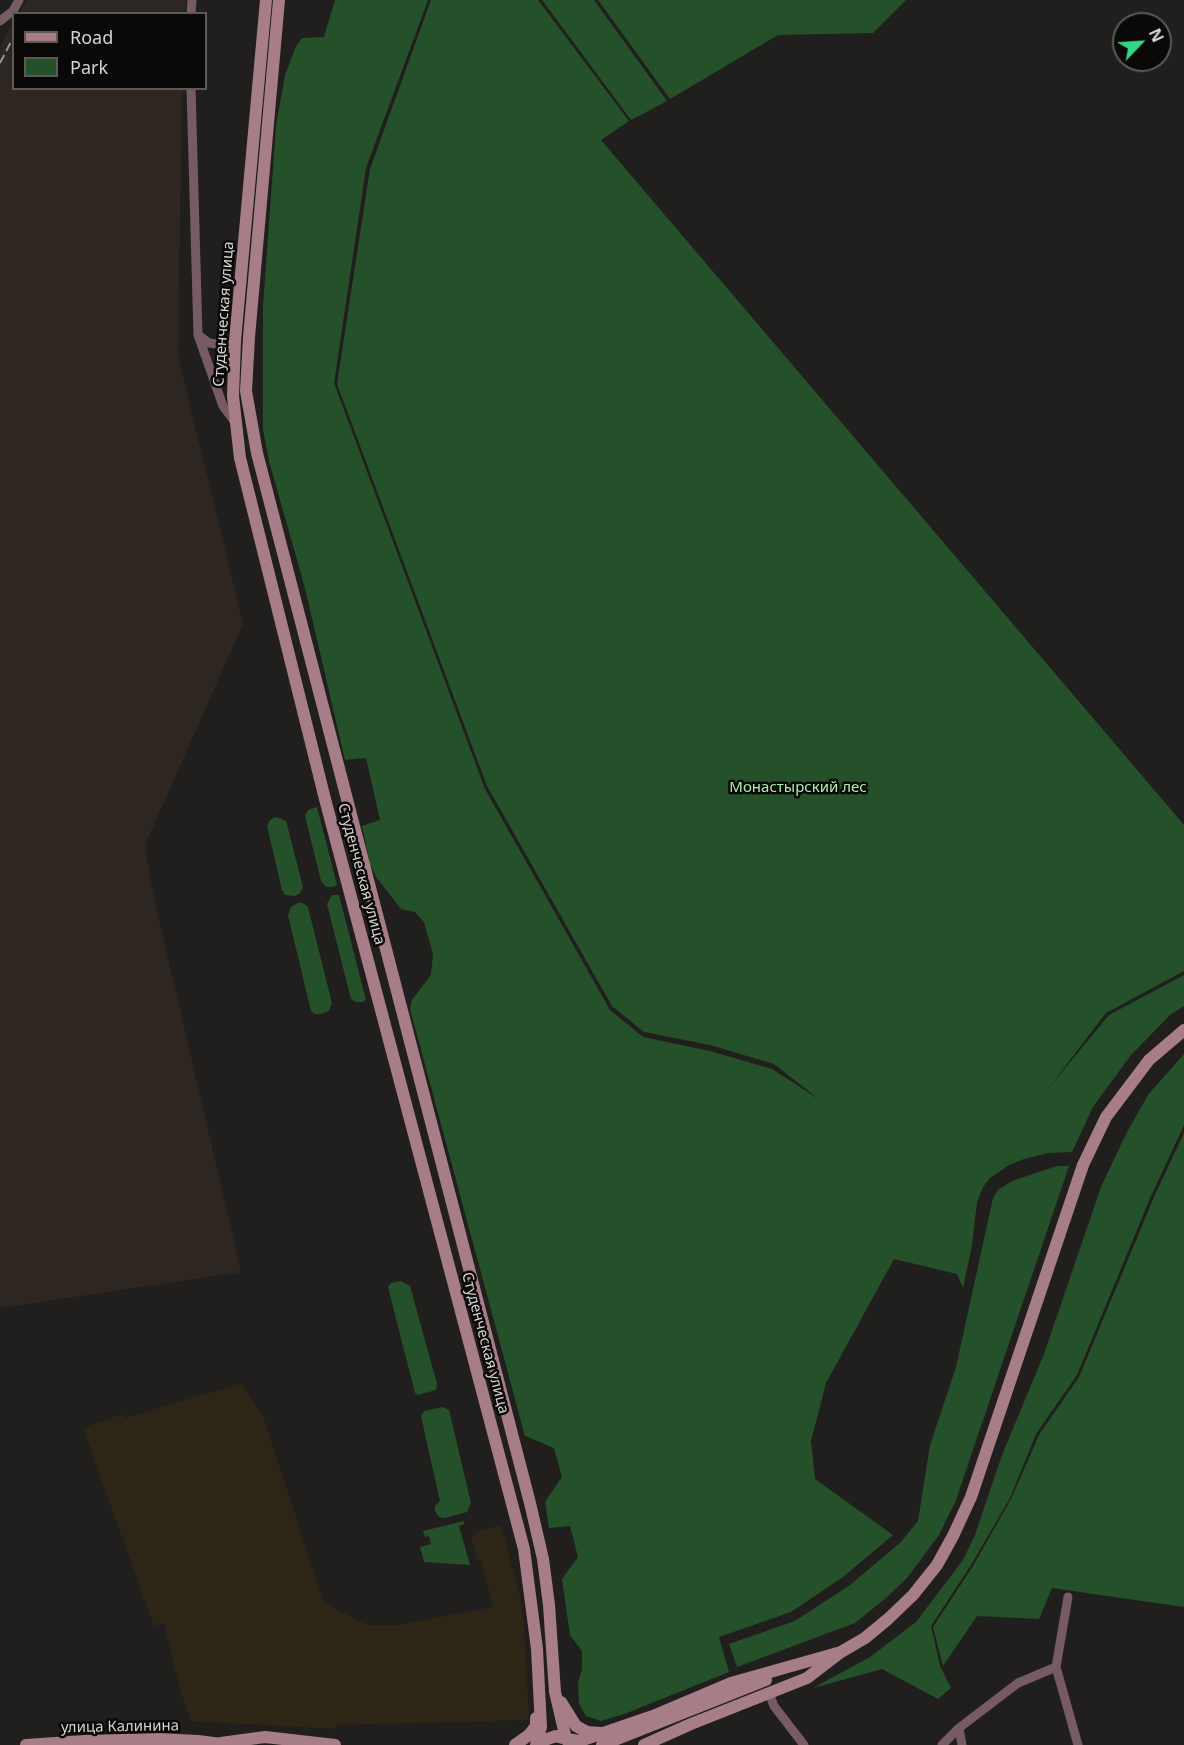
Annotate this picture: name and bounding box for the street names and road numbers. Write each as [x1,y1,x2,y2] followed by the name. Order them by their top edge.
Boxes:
[210,241,238,387] street label: Студенческая улица
[333,801,389,947] street label: Студенческая улица
[457,1270,513,1416] street label: Студенческая улица
[61,1717,179,1737] street label: улица Калинина

